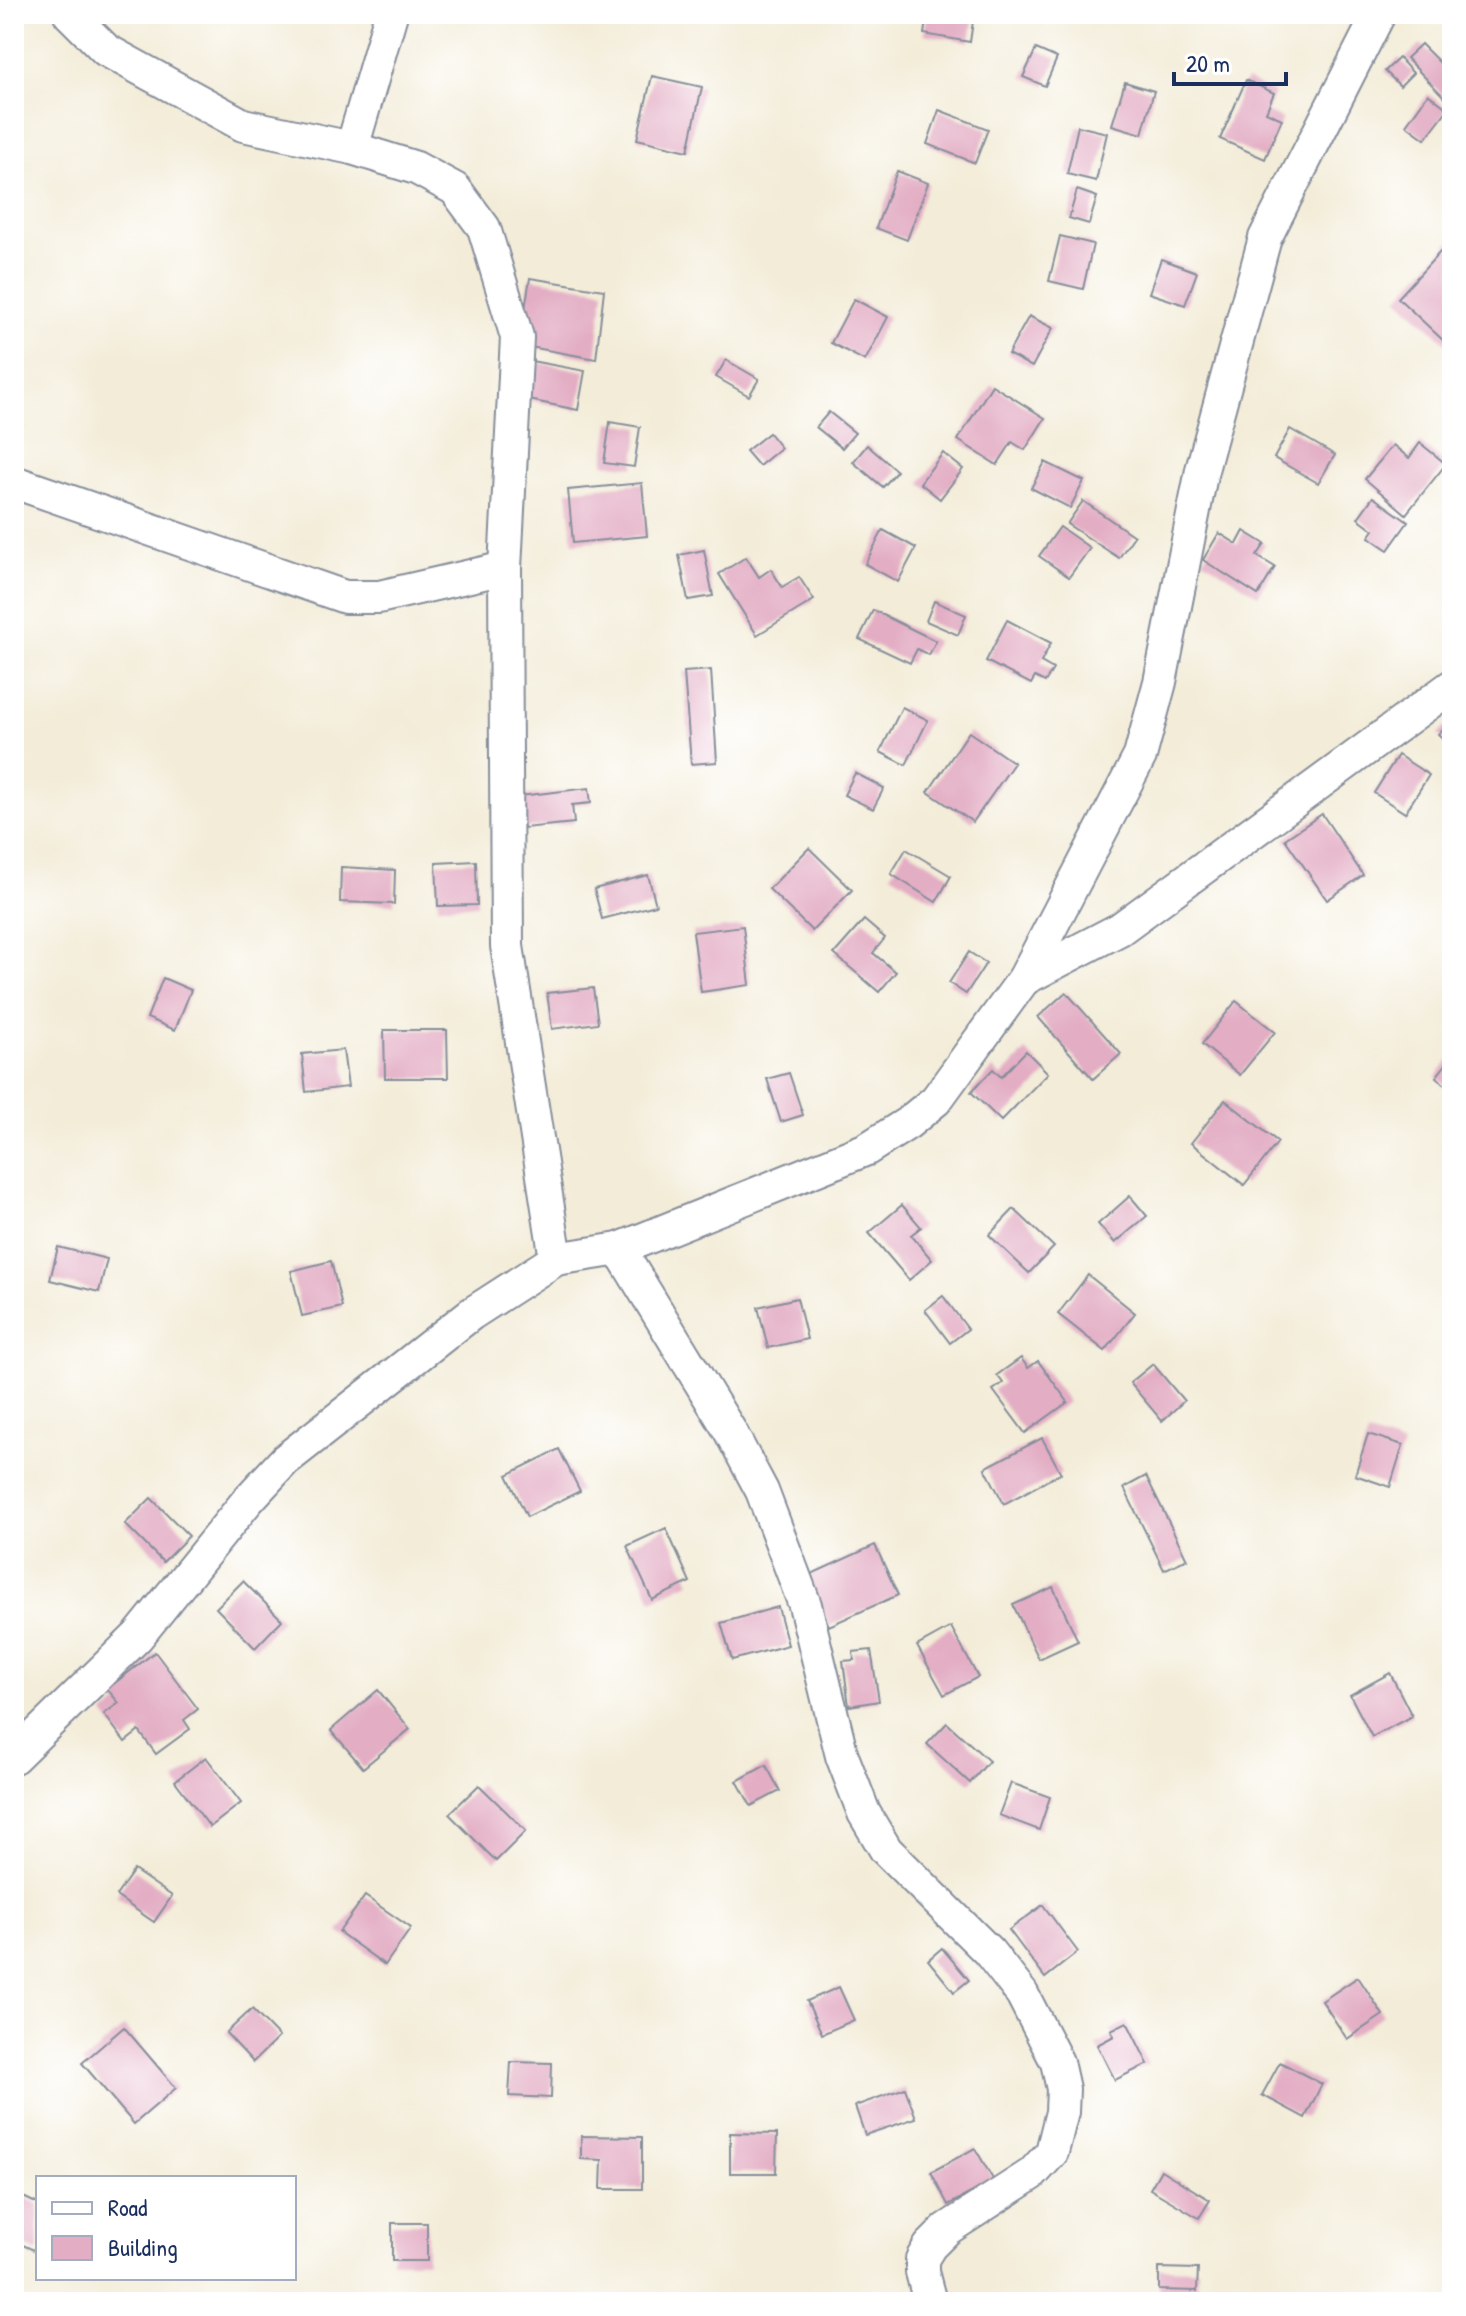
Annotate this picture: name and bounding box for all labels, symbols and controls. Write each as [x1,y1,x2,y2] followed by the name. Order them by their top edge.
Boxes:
[1174,36,1286,86] scale bar
[1186,47,1230,79] text: 20 m
[36,2176,296,2280] legend
[108,2191,147,2223] text: Road
[108,2231,178,2263] text: Building

